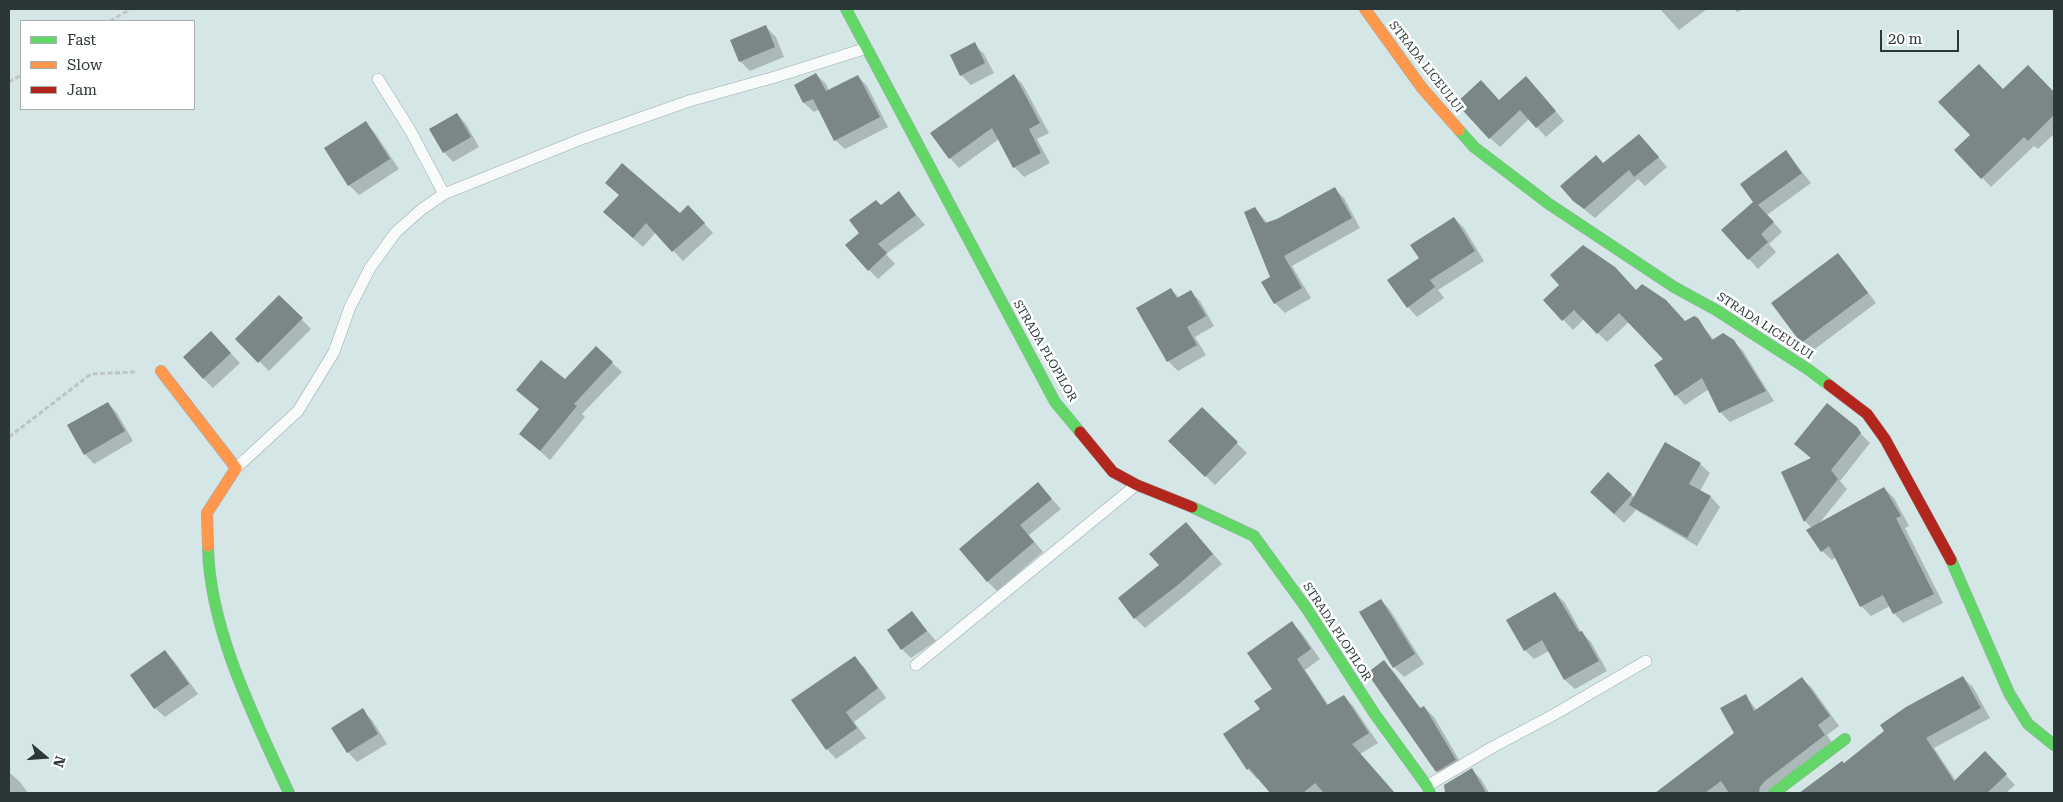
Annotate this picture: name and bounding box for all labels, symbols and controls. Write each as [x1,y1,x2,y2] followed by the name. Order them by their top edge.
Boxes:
[1386,18,1466,116] street label: STRADA LICEULUI
[20,20,195,110] legend
[1883,20,1962,52] scale bar
[1888,30,1922,48] text: 20 m
[67,31,96,49] text: Fast
[67,56,102,74] text: Slow
[67,81,97,99] text: Jam
[1714,289,1816,363] street label: STRADA LICEULUI
[1010,298,1080,404] street label: STRADA PLOPILOR
[1300,580,1374,684] street label: STRADA PLOPILOR
[20,732,70,782] north arrow
[50,754,69,769] text: N

